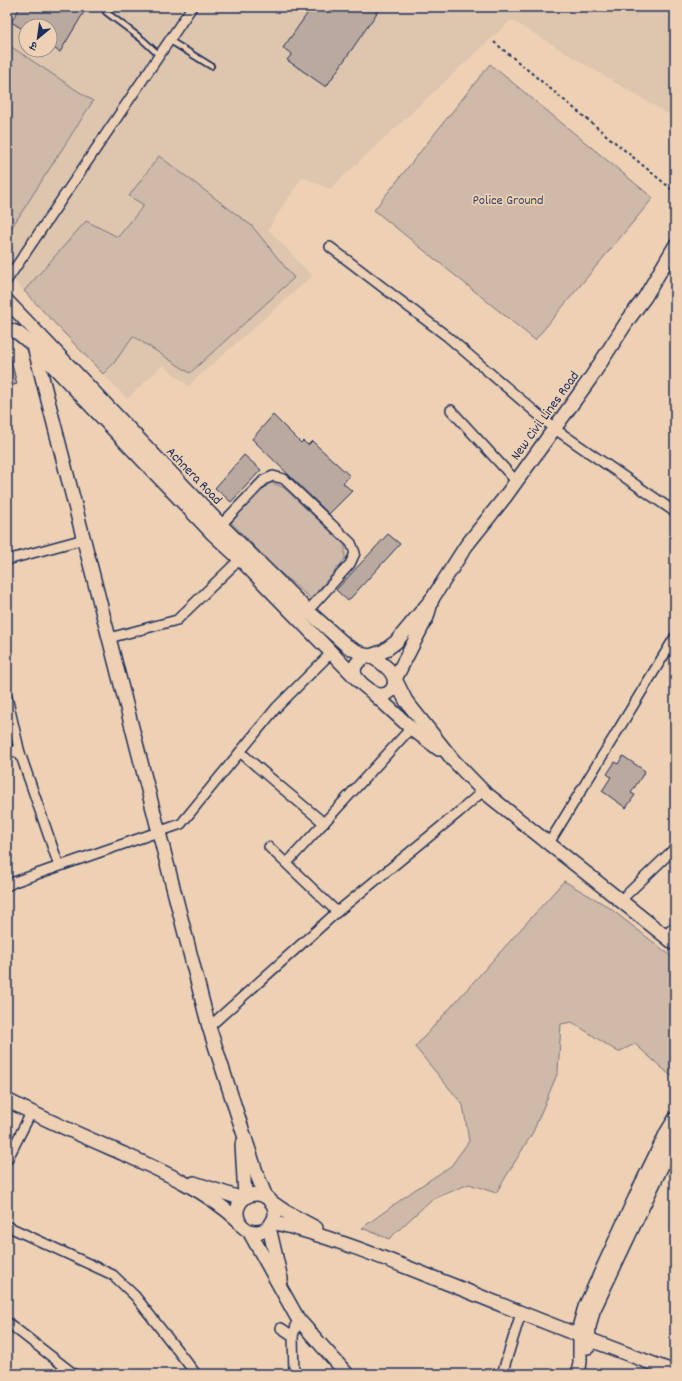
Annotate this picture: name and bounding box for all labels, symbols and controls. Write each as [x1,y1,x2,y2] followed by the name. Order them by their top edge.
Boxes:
[18,18,58,58] north arrow
[27,36,42,54] text: उ
[472,191,544,211] park label: Police Ground
[506,367,585,465] street label: New Civil Lines Road
[161,443,226,510] street label: Achnera Road

